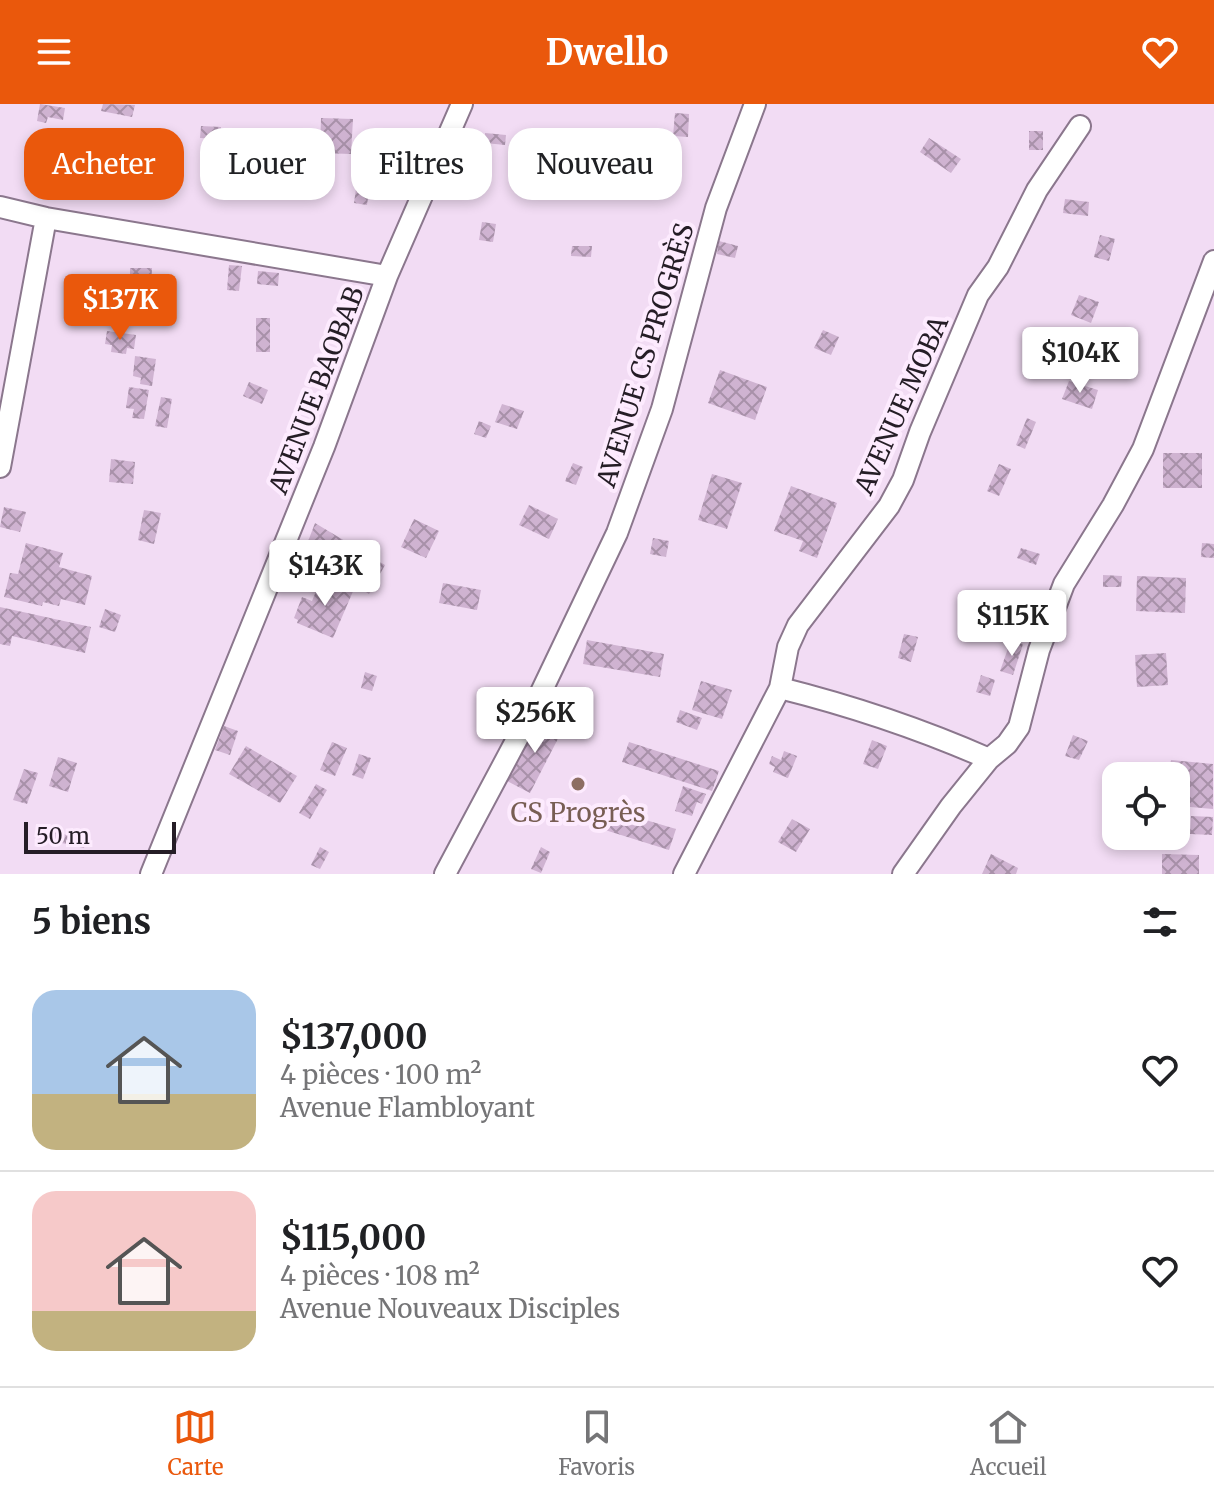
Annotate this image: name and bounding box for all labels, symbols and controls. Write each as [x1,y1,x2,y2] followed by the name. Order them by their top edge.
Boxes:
[32,30,76,74] icon: menu
[545,30,669,75] text: Dwello
[1138,30,1182,74] icon: heart
[24,128,184,200] chip: Acheter
[200,128,335,200] chip: Louer
[351,128,492,200] chip: Filtres
[508,128,682,200] chip: Nouveau
[588,219,701,492] street label: AVENUE CS PROGRÈS
[64,274,176,342] pin: $137K
[261,282,371,499] street label: AVENUE BAOBAB
[82,283,158,316] text: $137K
[846,310,955,500] street label: AVENUE MOBA
[1024,327,1136,395] pin: $104K
[1040,336,1120,369] text: $104K
[269,540,381,608] pin: $143K
[287,549,363,582] text: $143K
[956,590,1068,658] pin: $115K
[975,599,1049,632] text: $115K
[479,687,591,755] pin: $256K
[494,696,576,729] text: $256K
[1102,762,1190,850] map controls
[1102,762,1190,850] button: locate
[569,775,587,793] marker: CS Progrès
[511,796,645,829] place label: CS Progrès
[24,818,176,854] scale bar
[36,822,90,850] text: 50 m
[1138,900,1182,944] icon: filters
[32,901,151,943] text: 5 biens
[280,1016,428,1058] text: $137,000
[96,1022,192,1118] icon: home
[1138,1048,1182,1092] icon: heart
[280,1058,481,1091] text: 4 pièces · 100 m²
[280,1091,535,1124] text: Avenue Flambloyant
[280,1217,426,1259] text: $115,000
[96,1223,192,1319] icon: home
[1138,1249,1182,1293] icon: heart
[280,1259,480,1292] text: 4 pièces · 108 m²
[280,1292,620,1325] text: Avenue Nouveaux Disciples
[167,1405,223,1481] tab: Carte
[558,1405,635,1481] tab: Favoris
[970,1405,1047,1481] tab: Accueil

